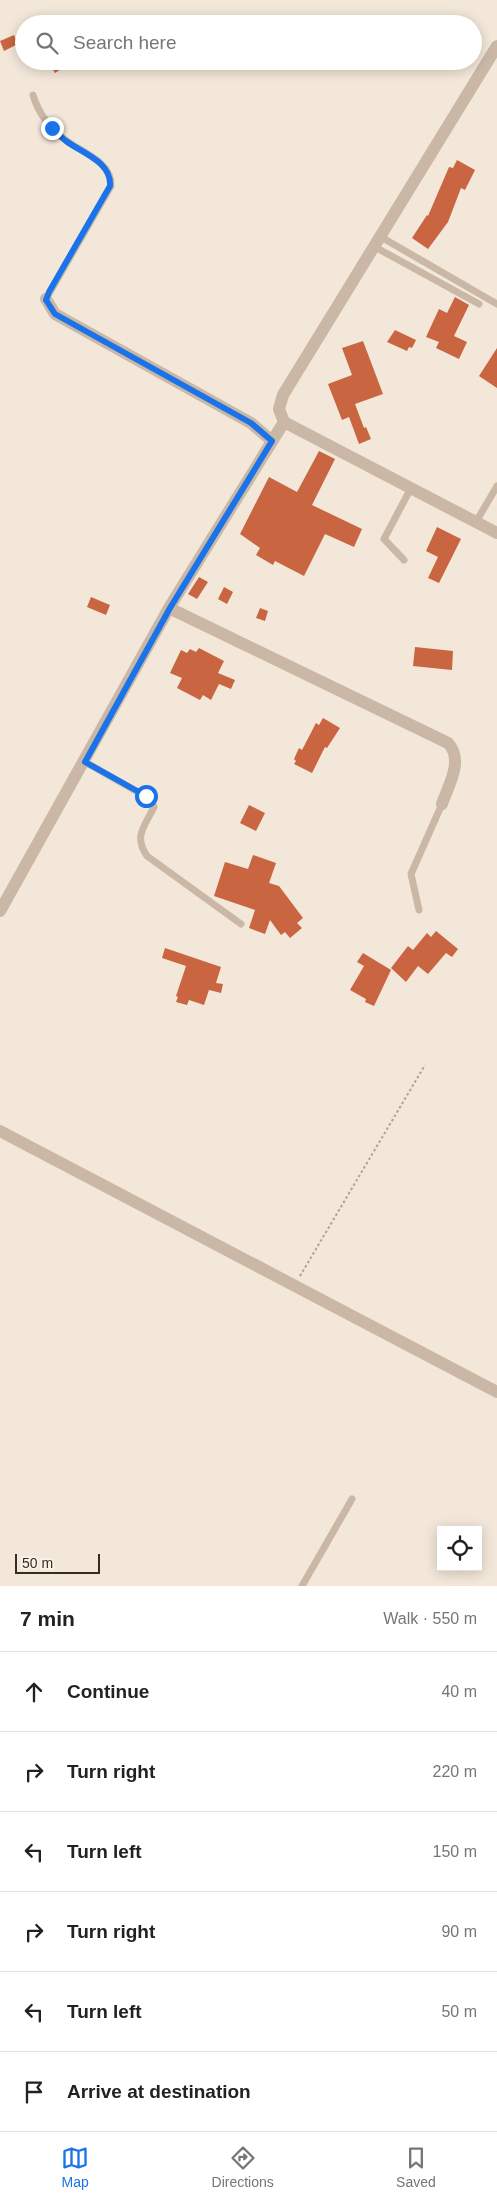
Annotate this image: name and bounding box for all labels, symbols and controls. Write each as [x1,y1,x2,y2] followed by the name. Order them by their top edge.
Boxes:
[15,15,482,70] search box
[33,29,61,57] icon: search
[73,32,177,53] text: Search here
[41,117,64,140] route end
[135,785,158,808] route start
[437,1526,482,1571] map controls
[437,1526,482,1571] button: locate
[15,1551,100,1574] scale bar
[22,1555,53,1571] text: 50 m
[20,1607,75,1630] text: 7 min
[383,1610,477,1627] text: Walk · 550 m
[20,1678,48,1706] icon: ahead
[67,1681,149,1702] text: Continue
[441,1683,477,1700] text: 40 m
[20,1758,48,1786] icon: right
[67,1761,155,1782] text: Turn right
[433,1763,477,1780] text: 220 m
[20,1838,48,1866] icon: left
[67,1841,142,1862] text: Turn left
[433,1843,477,1860] text: 150 m
[20,1918,48,1946] icon: right
[67,1921,155,1942] text: Turn right
[441,1923,477,1940] text: 90 m
[20,1998,48,2026] icon: left
[67,2001,142,2022] text: Turn left
[441,2003,477,2020] text: 50 m
[20,2078,48,2106] icon: arrive
[67,2081,251,2102] text: Arrive at destination
[61,2144,89,2190] tab: Map
[212,2144,274,2190] tab: Directions
[396,2144,436,2190] tab: Saved

